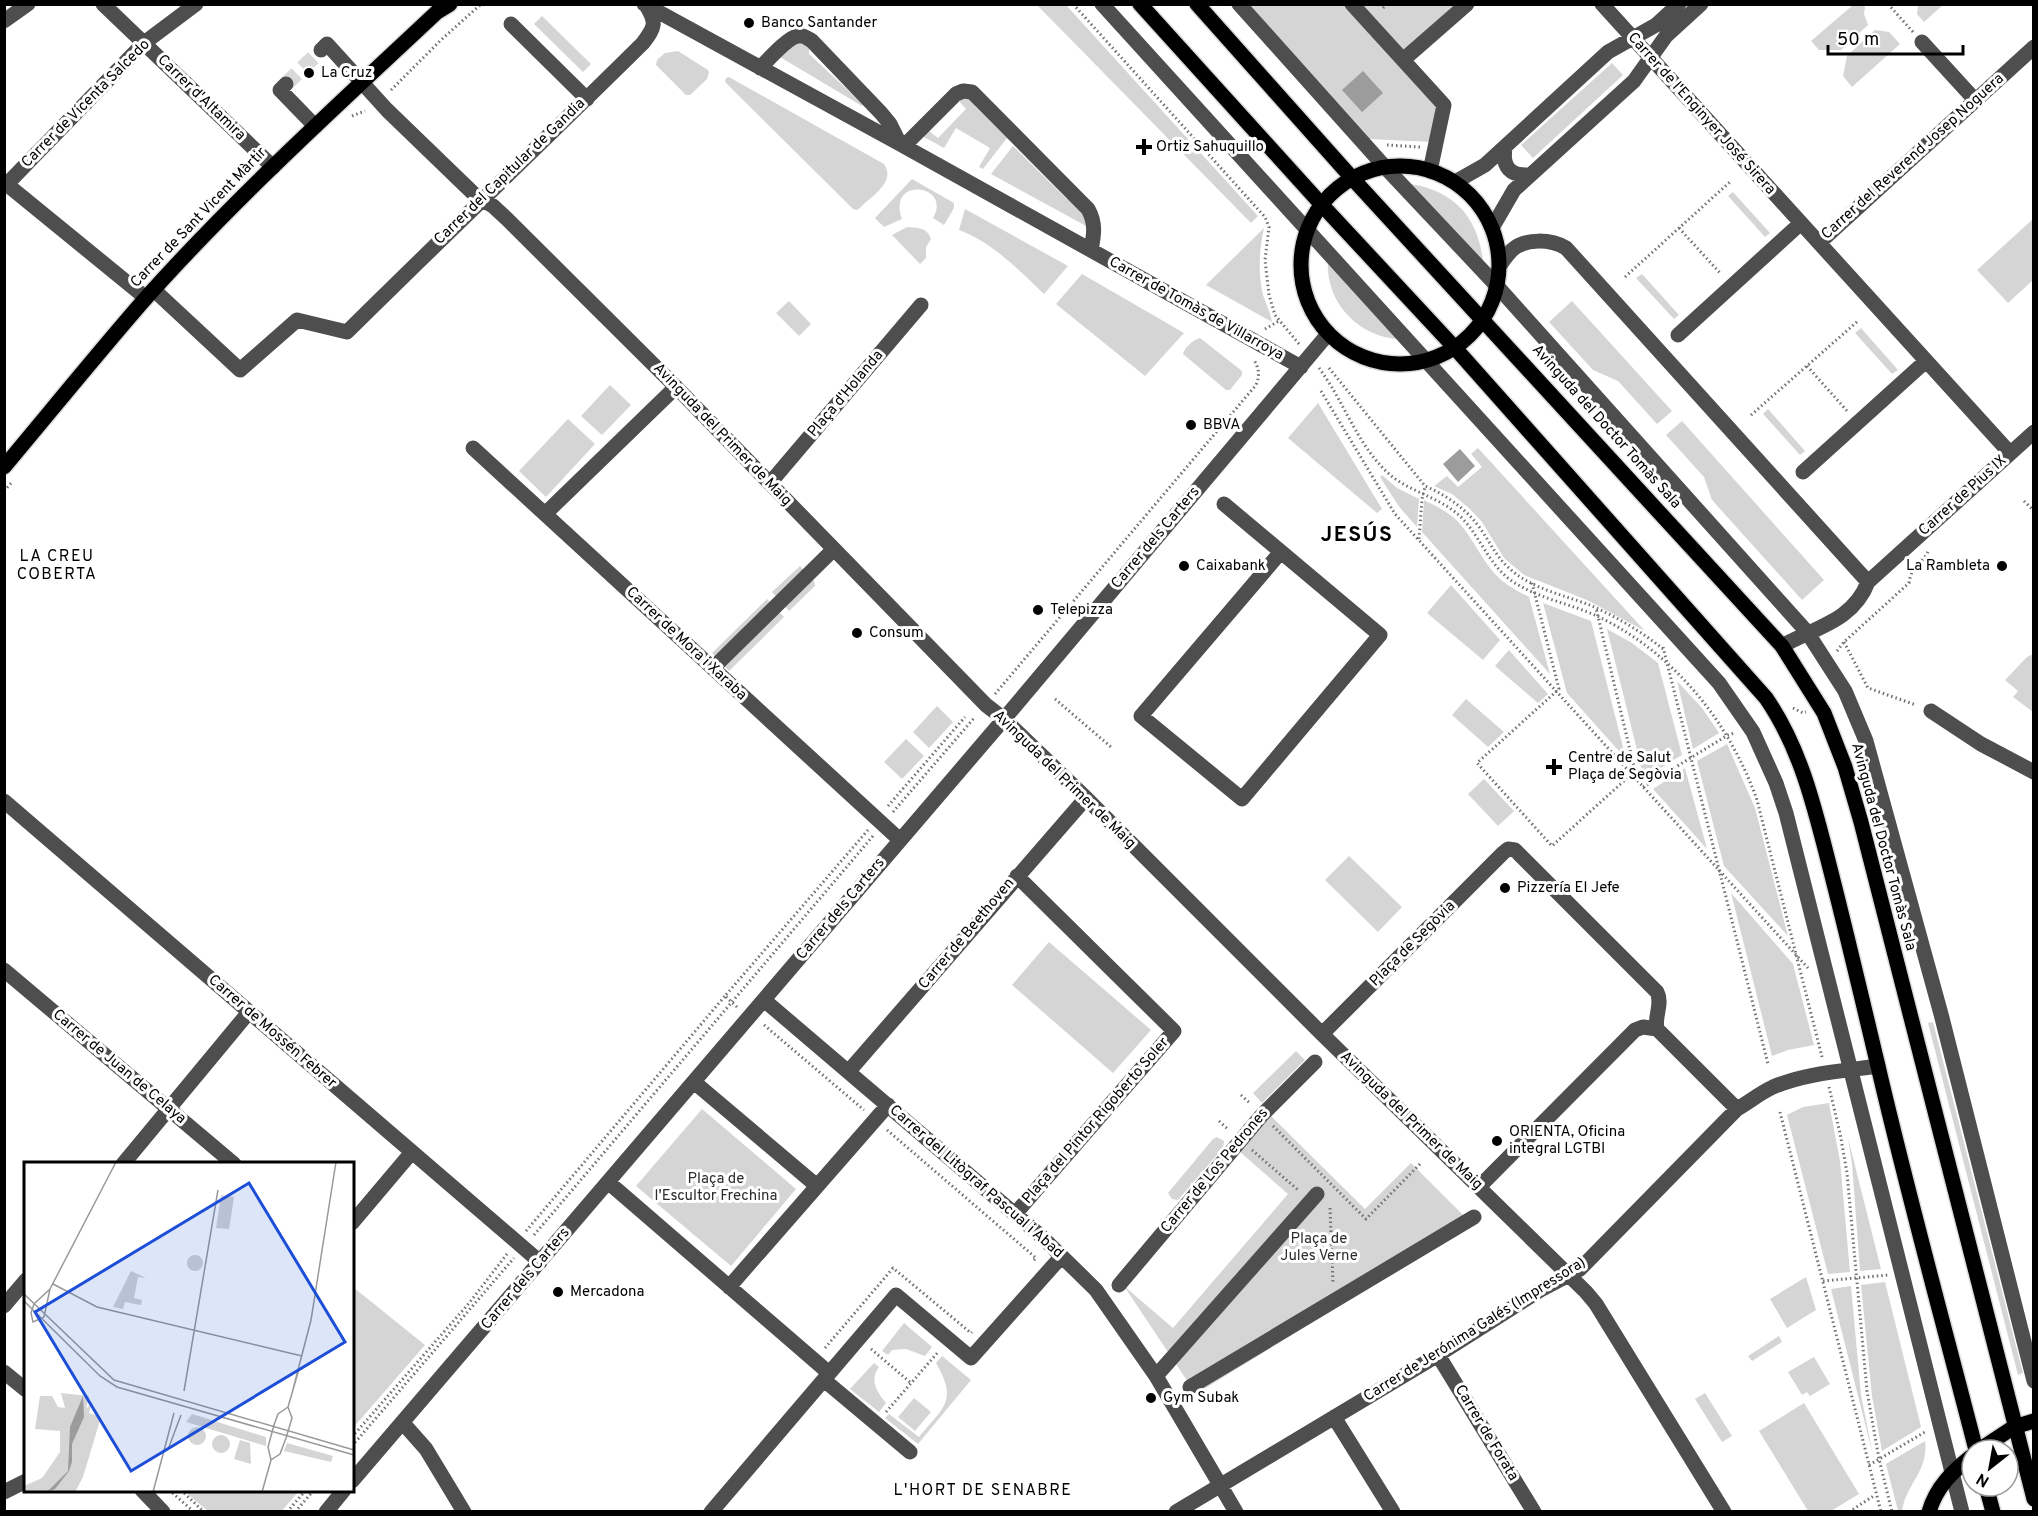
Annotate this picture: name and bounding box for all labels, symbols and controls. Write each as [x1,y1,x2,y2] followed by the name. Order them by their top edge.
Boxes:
[761,14,877,33] place label: Banco Santander
[742,16,756,30] marker: Banco Santander
[1828,18,1963,56] scale bar
[1623,29,1779,199] street label: Carrer de l'Enginyer José Sirera
[1837,29,1879,52] text: 50 m
[18,36,154,172] street label: Carrer de Vicenta Salcedo
[153,51,249,145] street label: Carrer d'Altamira
[321,64,372,83] place label: La Cruz
[302,66,316,80] marker: La Cruz
[1818,70,2008,244] street label: Carrer del Reverend Josep Noguera
[430,95,590,249] street label: Carrer del Capitular de Gandia
[1156,138,1264,157] place label: Ortiz Sahuquillo
[1137,140,1151,154] marker: Ortiz Sahuquillo
[127,144,271,292] street label: Carrer de Sant Vicent Màrtir
[1105,253,1287,365] street label: Carrer de Tomàs de Villarroya
[1527,341,1685,513] street label: Avinguda del Doctor Tomàs Sala
[804,347,888,441] street label: Plaça d'Holanda
[649,360,795,510] street label: Avinguda del Primer de Maig
[1203,416,1240,435] place label: BBVA
[1184,418,1198,432] marker: BBVA
[1915,451,2011,541] street label: Carrer de Pius IX
[1108,483,1204,593] street label: Carrer dels Carters
[1321,521,1393,549] district label: JESÚS
[17,547,97,585] district label: LA CREU COBERTA
[1196,557,1266,576] place label: Caixabank
[1906,557,1990,576] place label: La Rambleta
[1177,559,1191,573] marker: Caixabank
[1995,559,2009,573] marker: La Rambleta
[622,583,750,705] street label: Carrer de Mora i Xaraba
[1050,601,1113,620] place label: Telepizza
[1031,603,1045,617] marker: Telepizza
[869,624,924,643] place label: Consum
[850,626,864,640] marker: Consum
[989,707,1139,853] street label: Avinguda del Primer de Maig
[1846,741,1920,953] street label: Avinguda del Doctor Tomàs Sala
[1568,749,1682,785] place label: Centre de Salut Plaça de Segòvia
[1545,758,1563,776] marker: Centre de Salut Plaça de Segòvia
[793,854,889,964] street label: Carrer dels Carters
[915,874,1019,994] street label: Carrer de Beethoven
[1517,879,1620,898] place label: Pizzería El Jefe
[1498,881,1512,895] marker: Pizzería El Jefe
[1366,897,1460,991] street label: Plaça de Segòvia
[204,971,340,1093] street label: Carrer de Mossén Febrer
[48,1006,190,1128] street label: Carrer de Juan de Celaya
[1018,1034,1174,1208] street label: Plaça del Pintor Rigoberto Soler
[1336,1048,1486,1194] street label: Avinguda del Primer de Maig
[885,1101,1067,1263] street label: Carrer del Litògraf Pascual i Abad
[1157,1105,1273,1237] street label: Carrer de Los Pedrones
[1509,1123,1625,1159] place label: ORIENTA, Oficina integral LGTBI
[1490,1134,1504,1148] marker: ORIENTA, Oficina integral LGTBI
[24,1162,354,1492] inset map
[655,1170,777,1206] park label: Plaça de l'Escultor Frechina
[478,1224,574,1334] street label: Carrer dels Carters
[1280,1230,1358,1266] park label: Plaça de Jules Verne
[1360,1253,1590,1407] street label: Carrer de Jerónima Galés (Impressora)
[570,1283,644,1302] place label: Mercadona
[551,1285,565,1299] marker: Mercadona
[1450,1381,1522,1485] street label: Carrer de Forata
[1163,1389,1239,1408] place label: Gym Subak
[1144,1391,1158,1405] marker: Gym Subak
[1960,1438,2020,1498] north arrow
[1973,1468,1993,1491] text: N
[894,1481,1072,1501] district label: L'HORT DE SENABRE

